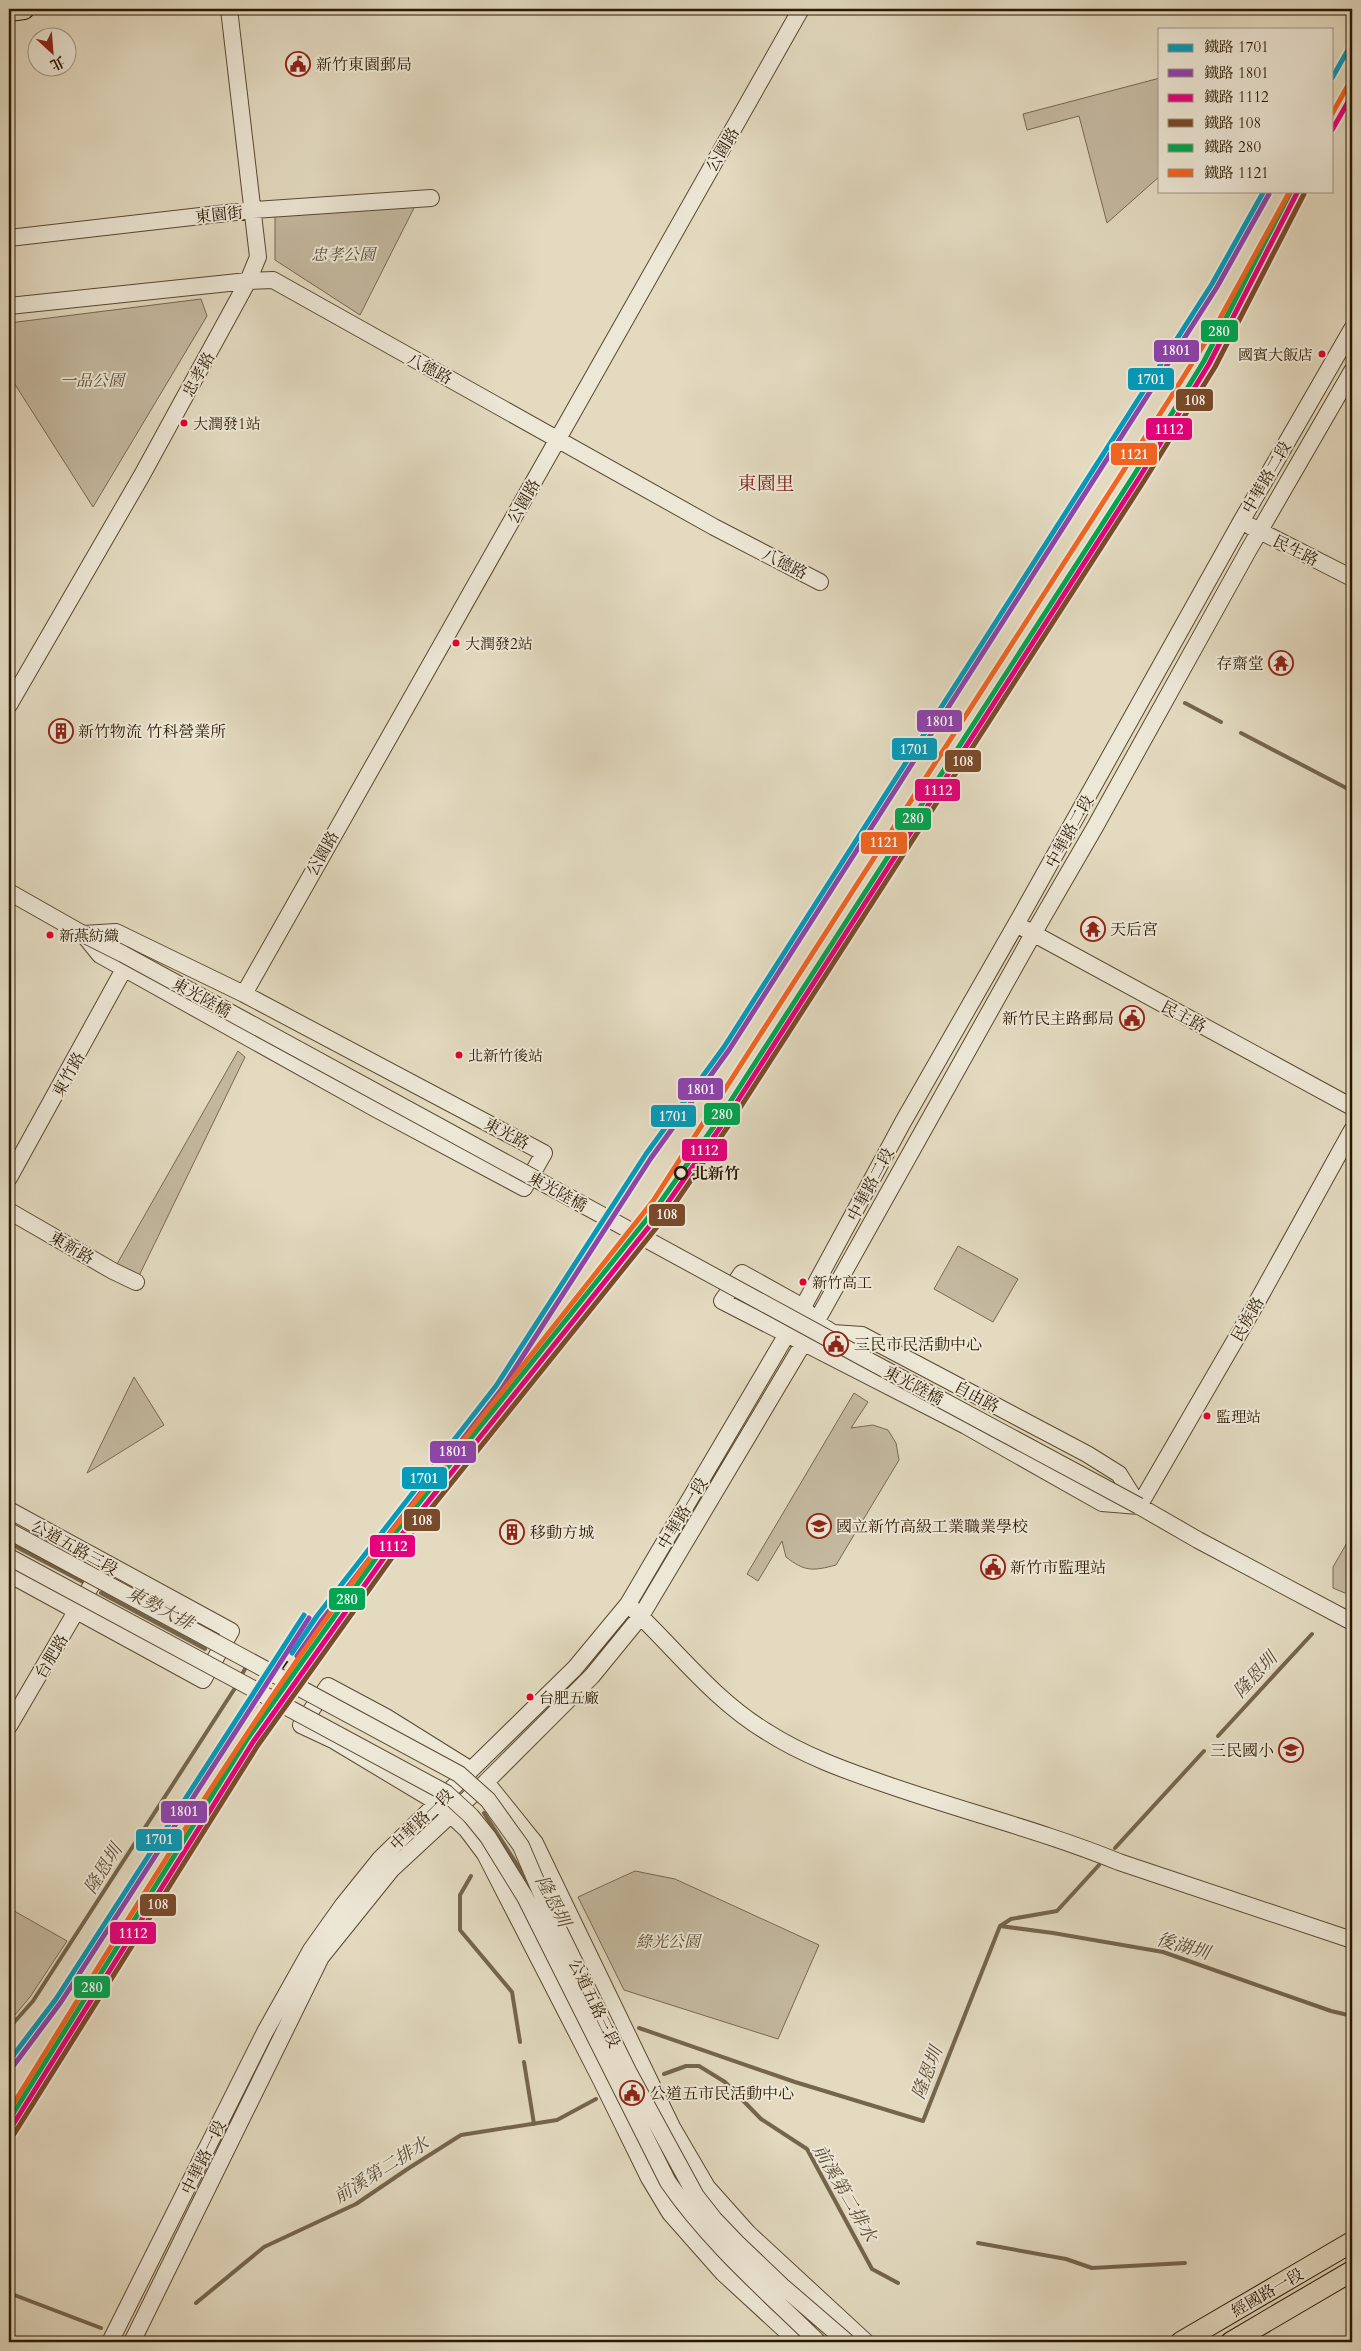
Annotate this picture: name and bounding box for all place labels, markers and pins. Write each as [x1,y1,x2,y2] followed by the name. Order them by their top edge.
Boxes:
[285,51,311,77] public building icon: 新竹東園郵局
[316,54,412,76] place label: 新竹東園郵局
[1238,345,1313,365] place label: 國賓大飯店
[1317,349,1327,359] marker: 國賓大飯店
[193,414,261,434] place label: 大潤發1站
[179,418,189,428] marker: 大潤發1站
[465,634,533,654] place label: 大潤發2站
[451,638,461,648] marker: 大潤發2站
[1268,650,1294,676] temple icon: 存齋堂
[1216,653,1264,675] place label: 存齋堂
[48,718,74,744] building icon: 新竹物流 竹科營業所
[78,721,226,743] place label: 新竹物流 竹科營業所
[1080,916,1106,942] temple icon: 天后宮
[1110,919,1158,941] place label: 天后宮
[59,926,119,946] place label: 新燕紡織
[45,930,55,940] marker: 新燕紡織
[1119,1005,1145,1031] public building icon: 新竹民主路郵局
[1002,1008,1114,1030] place label: 新竹民主路郵局
[468,1046,543,1066] place label: 北新竹後站
[454,1050,464,1060] marker: 北新竹後站
[692,1163,740,1185] place label: 北新竹
[674,1166,688,1180] marker: 北新竹
[812,1273,872,1293] place label: 新竹高工
[798,1277,808,1287] marker: 新竹高工
[823,1331,849,1357] public building icon: 三民市民活動中心
[854,1334,982,1356] place label: 三民市民活動中心
[1216,1407,1261,1427] place label: 監理站
[1202,1411,1212,1421] marker: 監理站
[806,1513,832,1539] school or university icon: 國立新竹高級工業職業學校
[836,1516,1028,1538] place label: 國立新竹高級工業職業學校
[499,1519,525,1545] building icon: 移動方城
[530,1522,594,1544] place label: 移動方城
[980,1554,1006,1580] public building icon: 新竹市監理站
[1010,1557,1106,1579] place label: 新竹市監理站
[539,1688,599,1708] place label: 台肥五廠
[525,1692,535,1702] marker: 台肥五廠
[1278,1737,1304,1763] school or university icon: 三民國小
[1210,1740,1274,1762] place label: 三民國小
[619,2080,645,2106] public building icon: 公道五市民活動中心
[650,2083,794,2105] place label: 公道五市民活動中心

